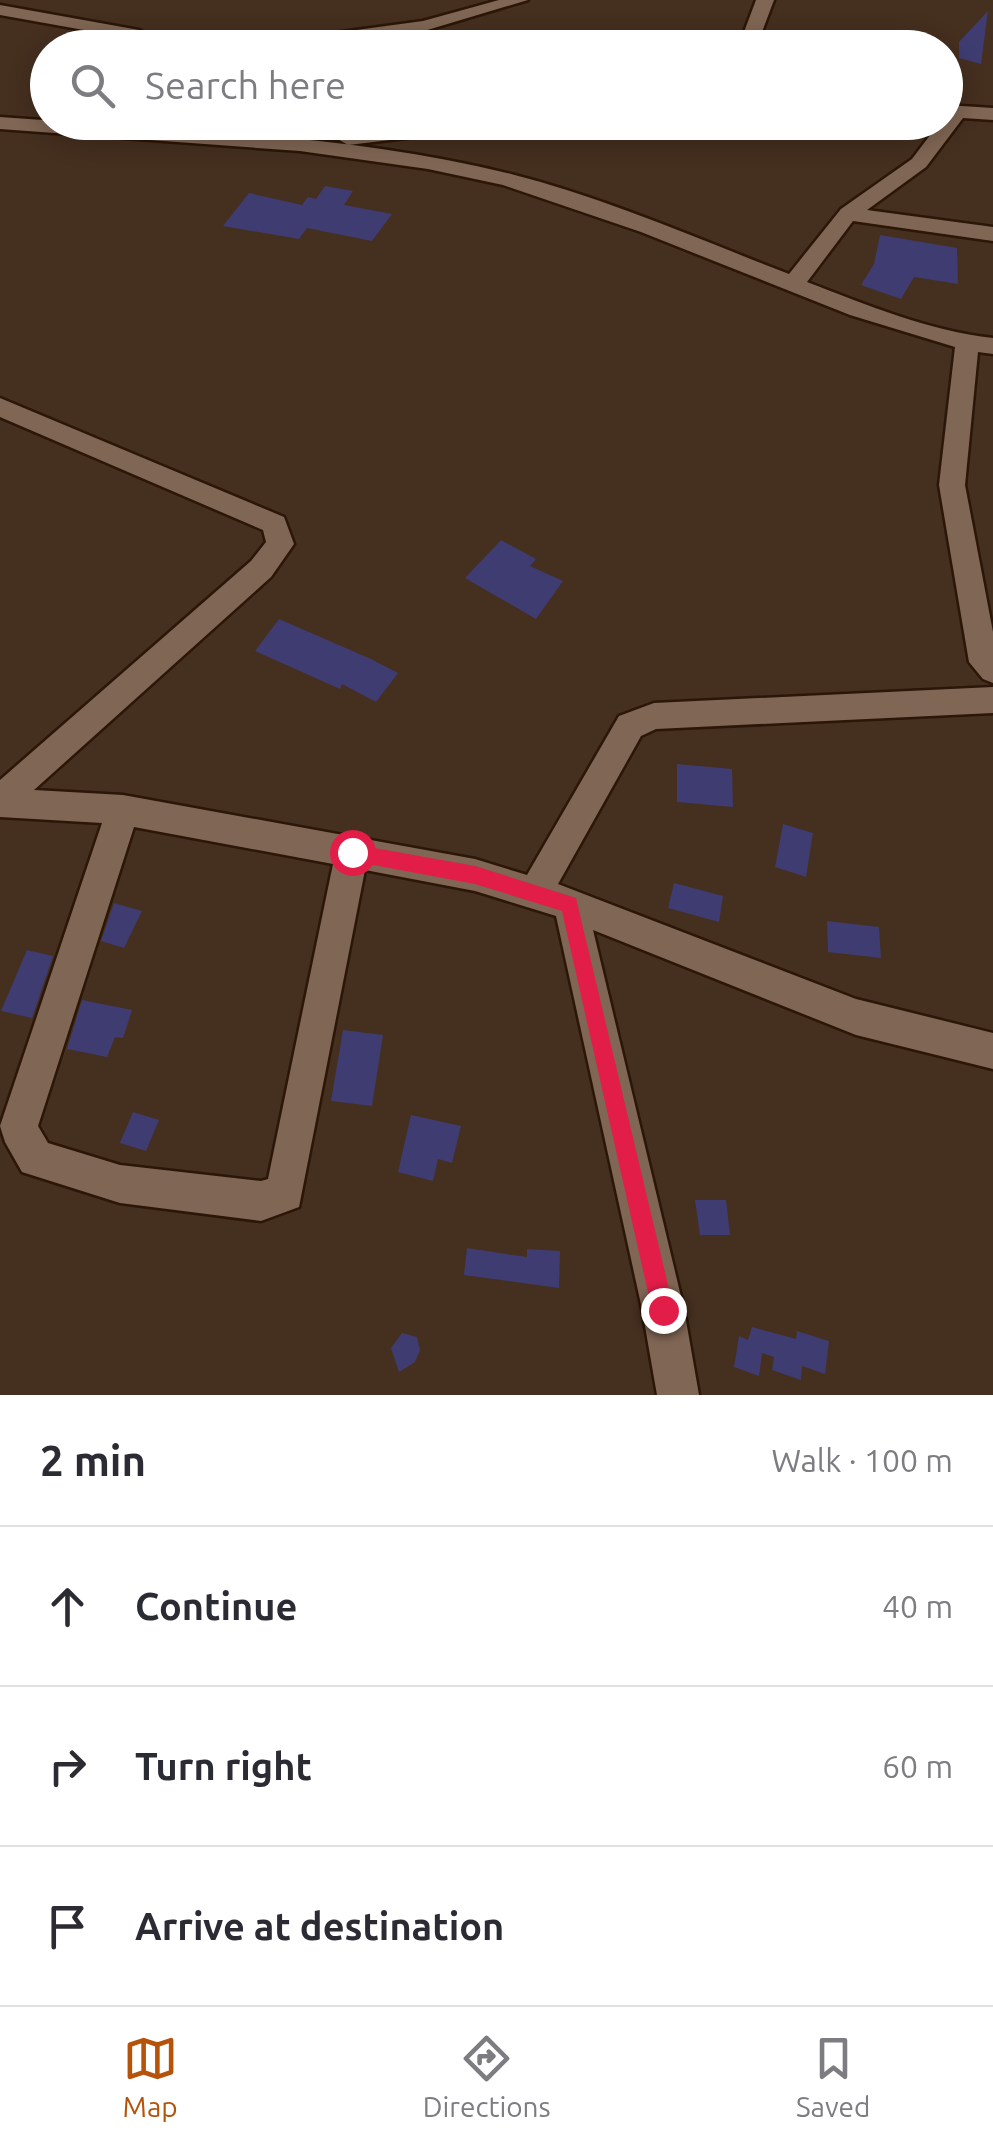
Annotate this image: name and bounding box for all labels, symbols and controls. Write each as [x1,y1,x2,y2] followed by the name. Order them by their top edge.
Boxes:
[30,30,963,140] search box
[65,58,120,113] icon: search
[145,64,346,106] text: Search here
[330,830,376,876] route start
[641,1288,687,1334] route end
[40,1437,146,1484] text: 2 min
[771,1442,953,1478] text: Walk · 100 m
[40,1579,95,1634] icon: ahead
[135,1585,297,1627] text: Continue
[882,1588,953,1624] text: 40 m
[40,1739,95,1794] icon: right
[135,1745,312,1787] text: Turn right
[882,1748,953,1784] text: 60 m
[40,1899,95,1954] icon: arrive
[135,1905,504,1947] text: Arrive at destination
[123,2031,178,2122] tab: Map
[423,2031,551,2122] tab: Directions
[796,2031,870,2122] tab: Saved

